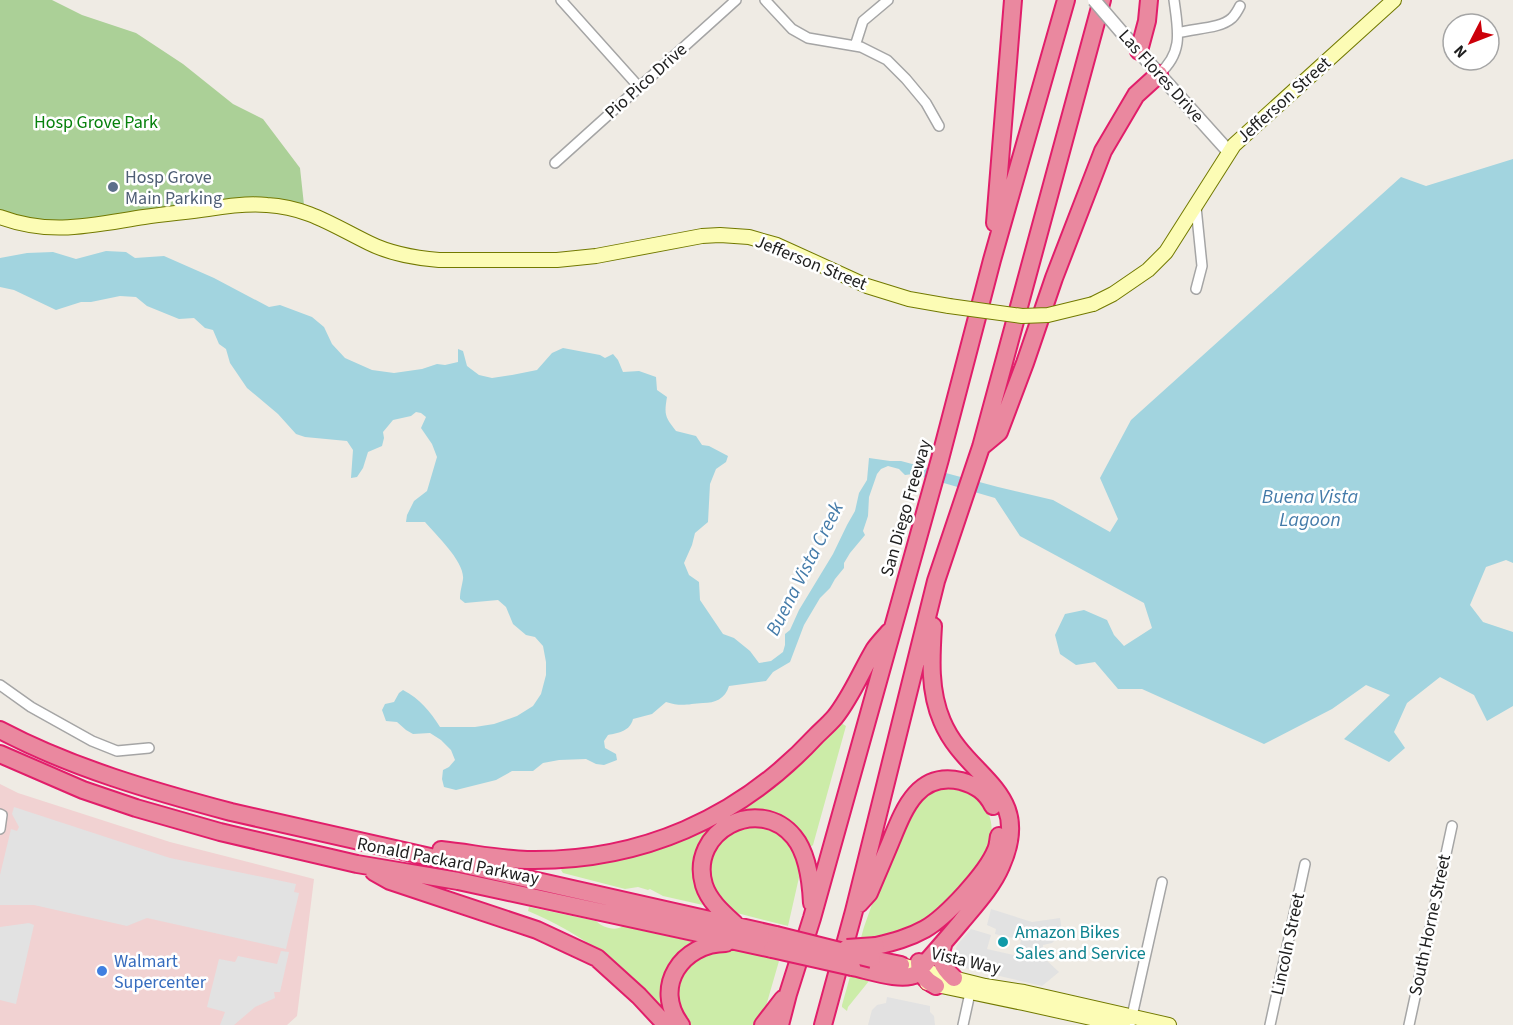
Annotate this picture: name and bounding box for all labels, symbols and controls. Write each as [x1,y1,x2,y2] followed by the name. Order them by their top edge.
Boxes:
[1441,12,1501,72] north arrow
[1112,24,1210,128] street label: Las Flores Drive
[599,37,693,125] street label: Pio Pico Drive
[1449,40,1472,63] text: N
[1232,51,1336,149] street label: Jefferson Street
[34,110,158,135] park label: Hosp Grove Park
[125,165,222,211] place label: Hosp Grove Main Parking
[106,180,120,194] marker: Hosp Grove Main Parking
[751,229,871,297] street label: Jefferson Street
[875,436,938,579] street label: San Diego Freeway
[1262,483,1358,534] water label: Buena Vista Lagoon
[759,497,851,641] water label: Buena Vista Creek
[355,831,542,891] street label: Ronald Packard Parkway
[1403,852,1457,998] street label: South Horne Street
[1265,891,1311,997] street label: Lincoln Street
[1015,920,1146,966] place label: Amazon Bikes Sales and Service
[996,935,1010,949] marker: Amazon Bikes Sales and Service
[929,941,1004,981] street label: Vista Way
[114,949,207,995] place label: Walmart Supercenter
[95,964,109,978] marker: Walmart Supercenter

